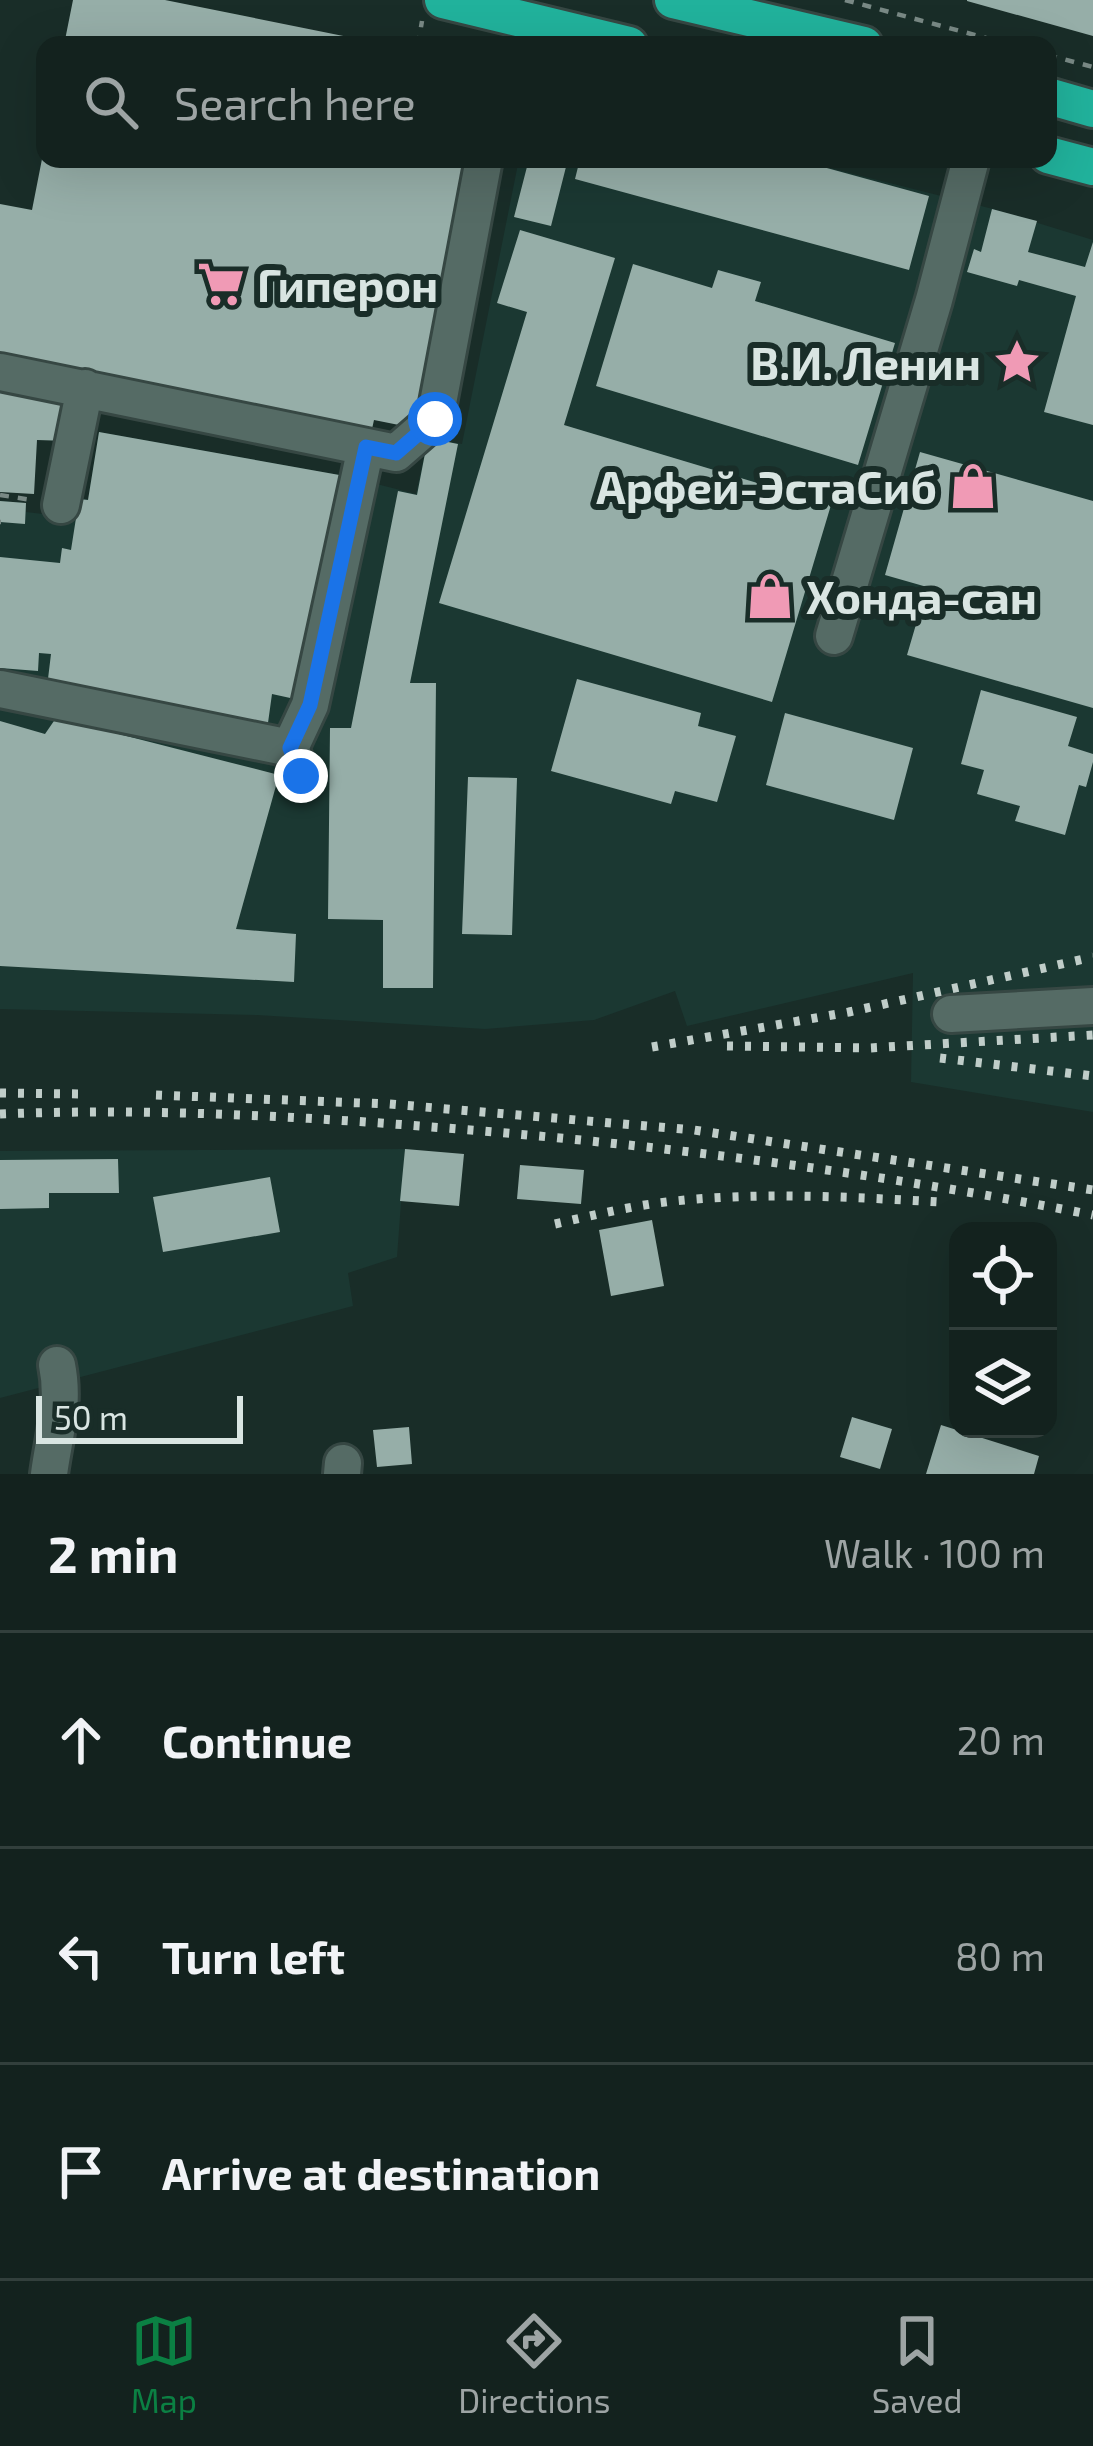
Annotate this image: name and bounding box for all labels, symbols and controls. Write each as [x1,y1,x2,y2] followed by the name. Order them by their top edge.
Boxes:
[36,36,1057,168] search box
[78,69,144,135] icon: search
[174,75,416,129] text: Search here
[257,257,438,312] place label: Гиперон
[196,259,246,309] supermarket icon: Гиперон
[750,335,981,389] place label: В.И. Ленин
[992,337,1042,387] place icon: В.И. Ленин
[408,392,462,446] route start
[596,459,937,514] place label: Арфей-ЭстаСиб
[948,461,998,511] shop icon: Арфей-ЭстаСиб
[806,569,1037,623] place label: Хонда-сан
[745,571,795,621] shop icon: Хонда-сан
[274,749,328,803] route end
[949,1222,1057,1438] map controls
[949,1222,1057,1330] button: locate
[949,1330,1057,1438] button: layers
[36,1390,243,1443] scale bar
[54,1397,128,1437] text: 50 m
[48,1522,178,1583] text: 2 min
[824,1529,1045,1576] text: Walk · 100 m
[48,1707,114,1773] icon: ahead
[162,1713,352,1767] text: Continue
[957,1716,1045,1763] text: 20 m
[48,1923,114,1989] icon: left
[162,1929,345,1983] text: Turn left
[955,1932,1045,1979] text: 80 m
[48,2139,114,2205] icon: arrive
[162,2145,600,2199] text: Arrive at destination
[131,2308,197,2420] tab: Map
[458,2308,610,2420] tab: Directions
[872,2308,962,2420] tab: Saved

